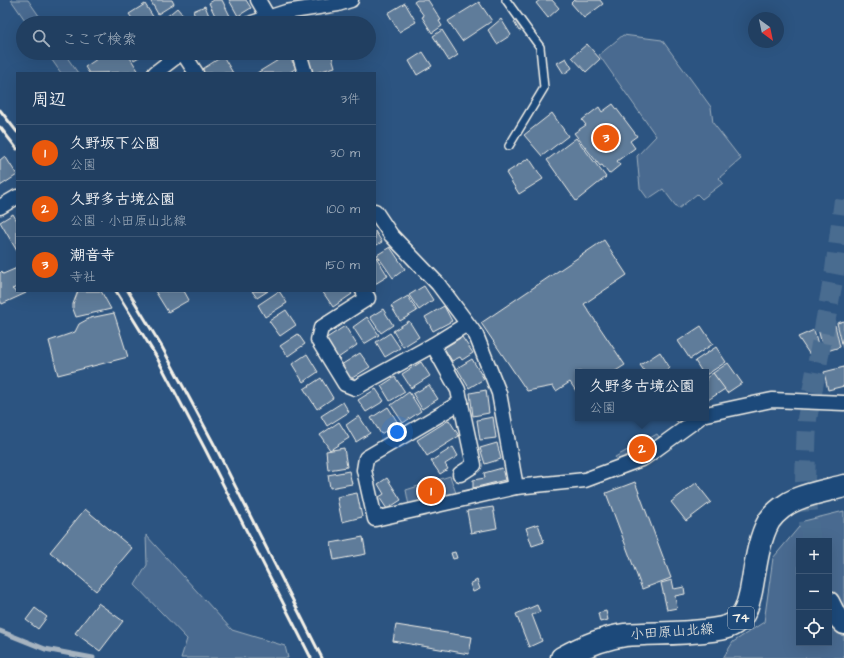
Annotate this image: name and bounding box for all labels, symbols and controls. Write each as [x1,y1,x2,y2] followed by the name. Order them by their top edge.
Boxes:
[748,12,784,48] north arrow
[16,16,376,60] search box
[30,27,52,49] icon: search
[62,29,137,50] text: ここで検索
[32,88,66,112] text: 周辺
[340,90,360,108] text: 3件
[593,123,619,153] pin: 3
[70,133,160,154] text: 久野坂下公園
[44,144,46,162] text: 1
[330,144,360,162] text: 30 m
[70,156,96,174] text: 公園
[70,189,175,210] text: 久野多古境公園
[41,200,49,218] text: 2
[327,200,360,218] text: 100 m
[70,212,186,230] text: 公園 · 小田原山北線
[70,245,115,266] text: 潮音寺
[42,256,48,274] text: 3
[326,256,360,274] text: 150 m
[70,268,96,286] text: 寺社
[575,369,709,421] popup
[589,376,695,397] text: 久野多古境公園
[589,399,616,417] text: 公園
[387,422,407,442] your location
[629,434,655,464] pin: 2
[418,476,444,506] pin: 1
[796,538,832,646] map controls
[796,538,832,574] button: +
[796,574,832,610] button: −
[728,607,754,629] road number: 74
[796,610,832,646] button: locate
[629,619,715,645] street label: 小田原山北線

